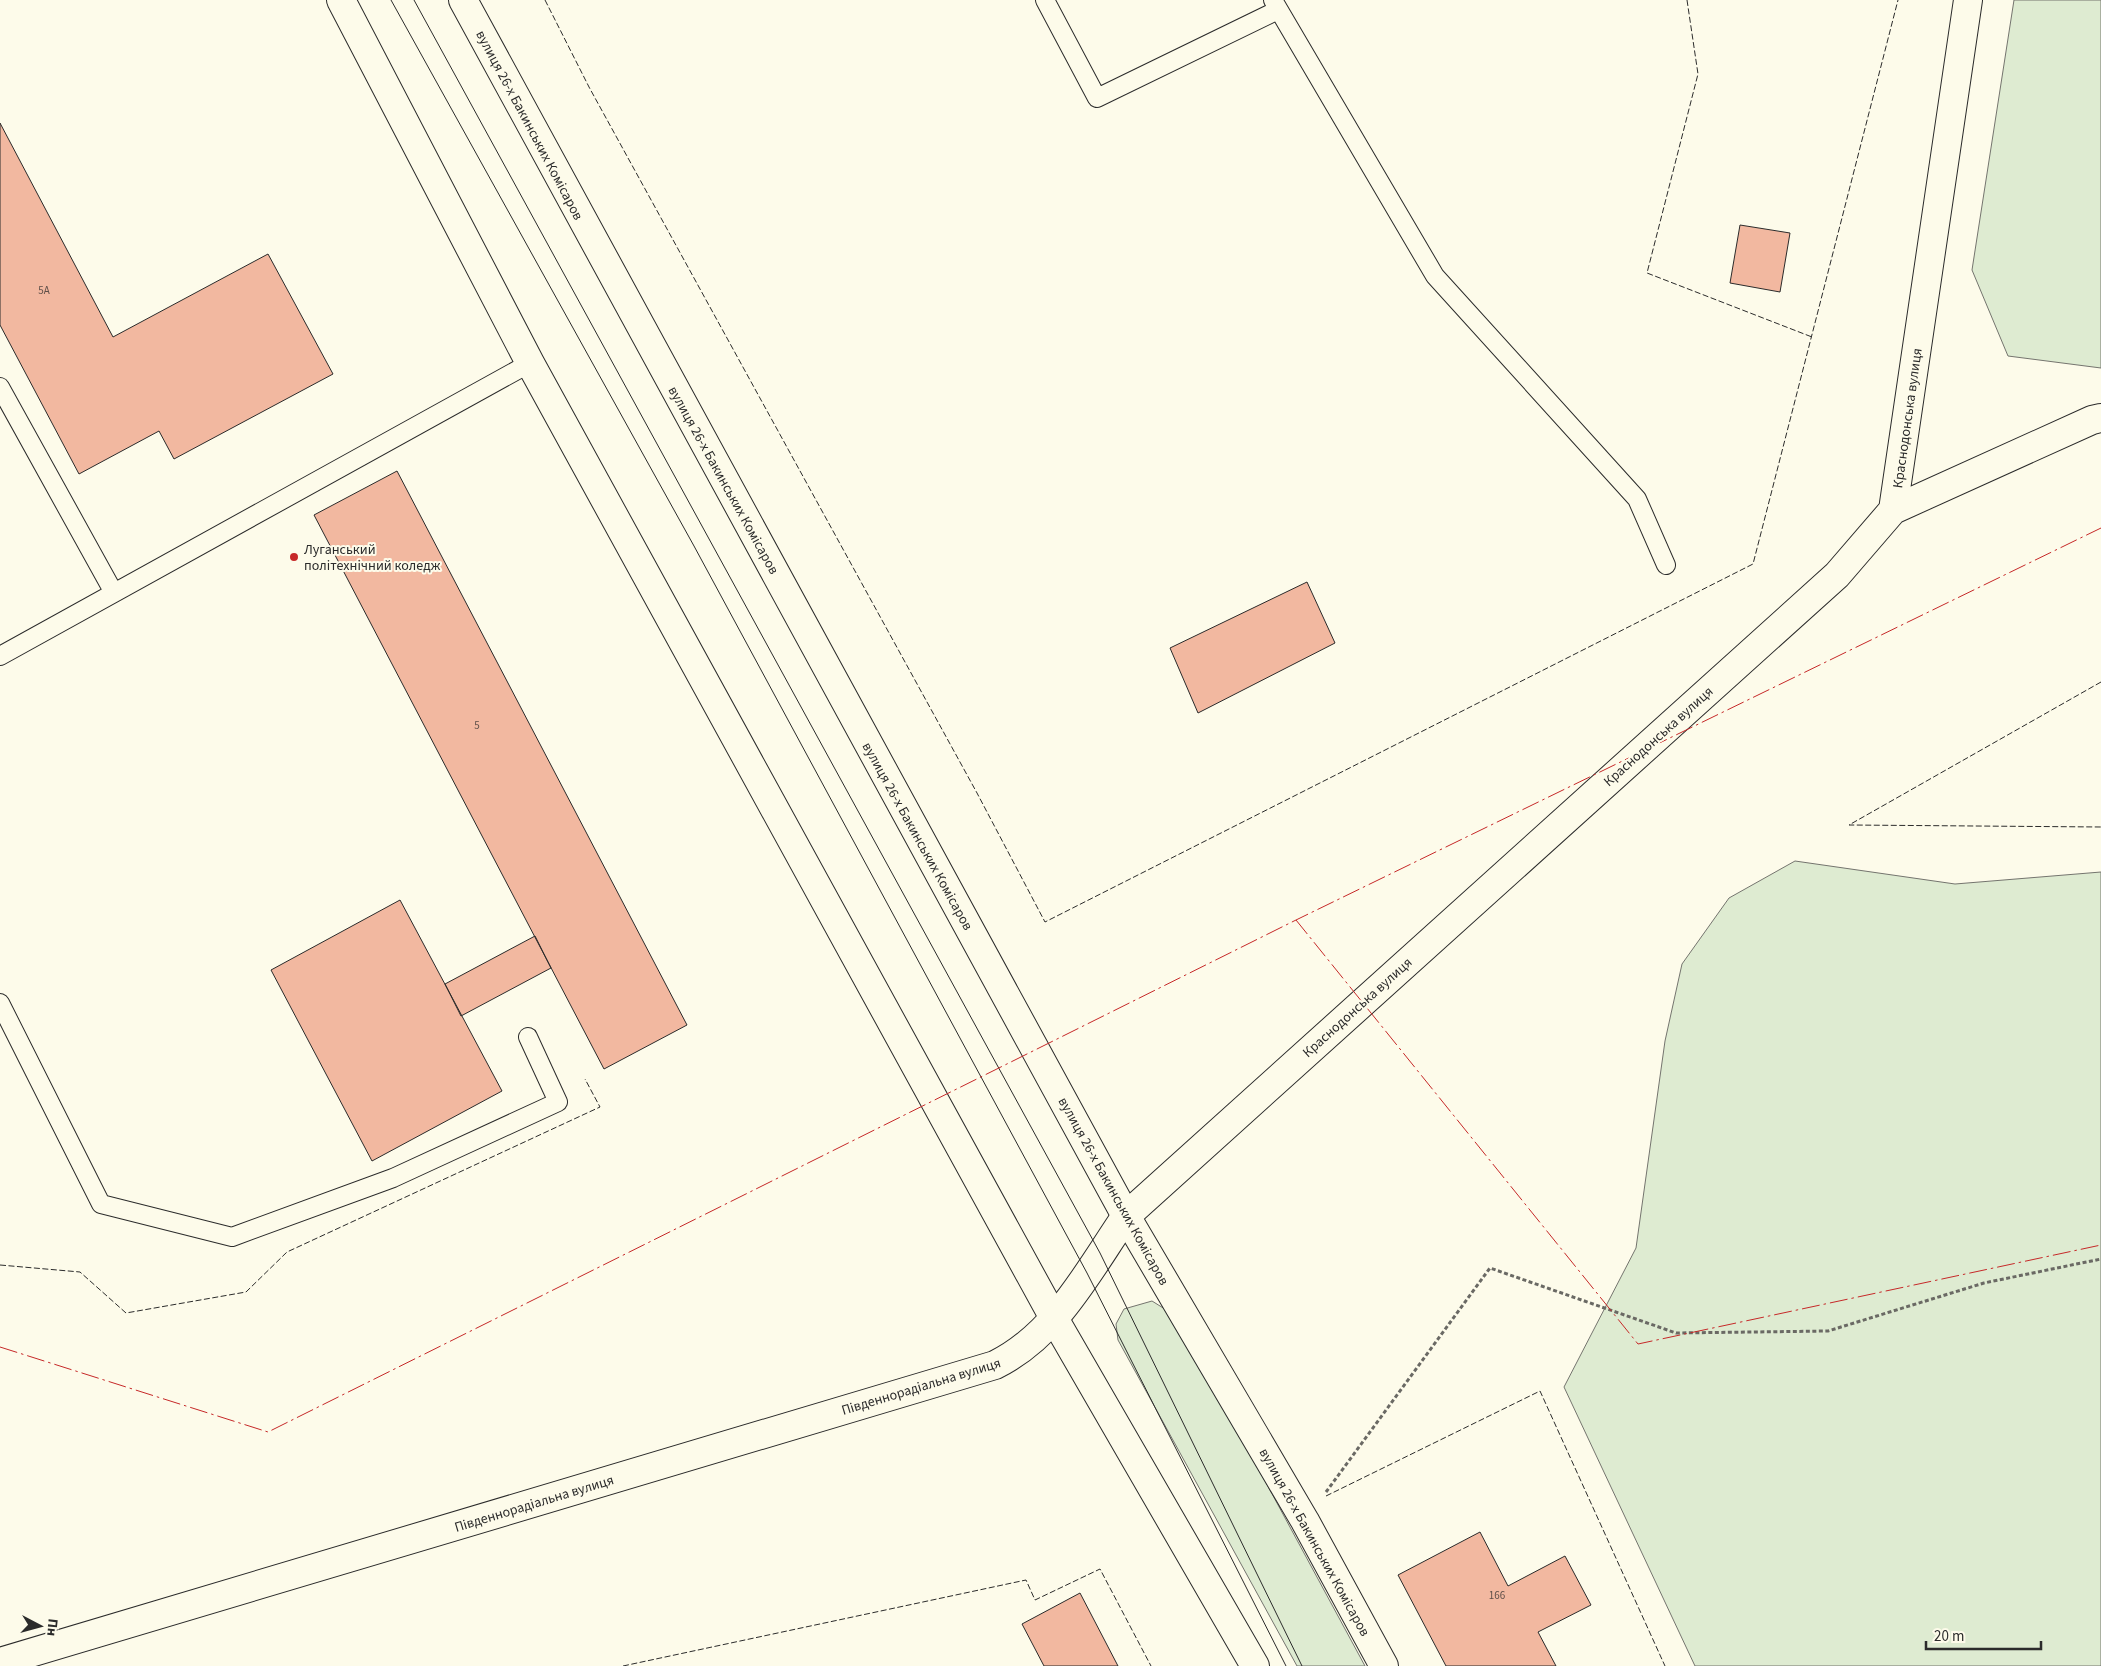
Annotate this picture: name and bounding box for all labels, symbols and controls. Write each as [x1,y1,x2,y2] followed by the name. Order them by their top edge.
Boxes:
[470,27,588,224] street label: вулиця 26-х Бакинських Комісаров
[38,283,50,298] house number: 5А
[1888,347,1928,489] street label: Краснодонська вулиця
[663,383,783,578] street label: вулиця 26-х Бакинських Комісаров
[304,540,441,576] place label: Луганський політехнічний коледж
[288,551,300,563] marker: Луганський політехнічний коледж
[1599,682,1718,791] street label: Краснодонська вулиця
[474,718,480,733] house number: 5
[857,739,977,934] street label: вулиця 26-х Бакинських Комісаров
[1298,953,1417,1062] street label: Краснодонська вулиця
[1053,1094,1173,1289] street label: вулиця 26-х Бакинських Комісаров
[839,1353,1003,1421] street label: Південнорадіальна вулиця
[1254,1445,1374,1640] street label: вулиця 26-х Бакинських Комісаров
[452,1470,616,1538] street label: Південнорадіальна вулиця
[1489,1588,1506,1603] house number: 166
[15,1601,65,1651] north arrow
[41,1618,63,1637] text: Пн
[1926,1618,2041,1650] scale bar
[1934,1626,1964,1647] text: 20 m

